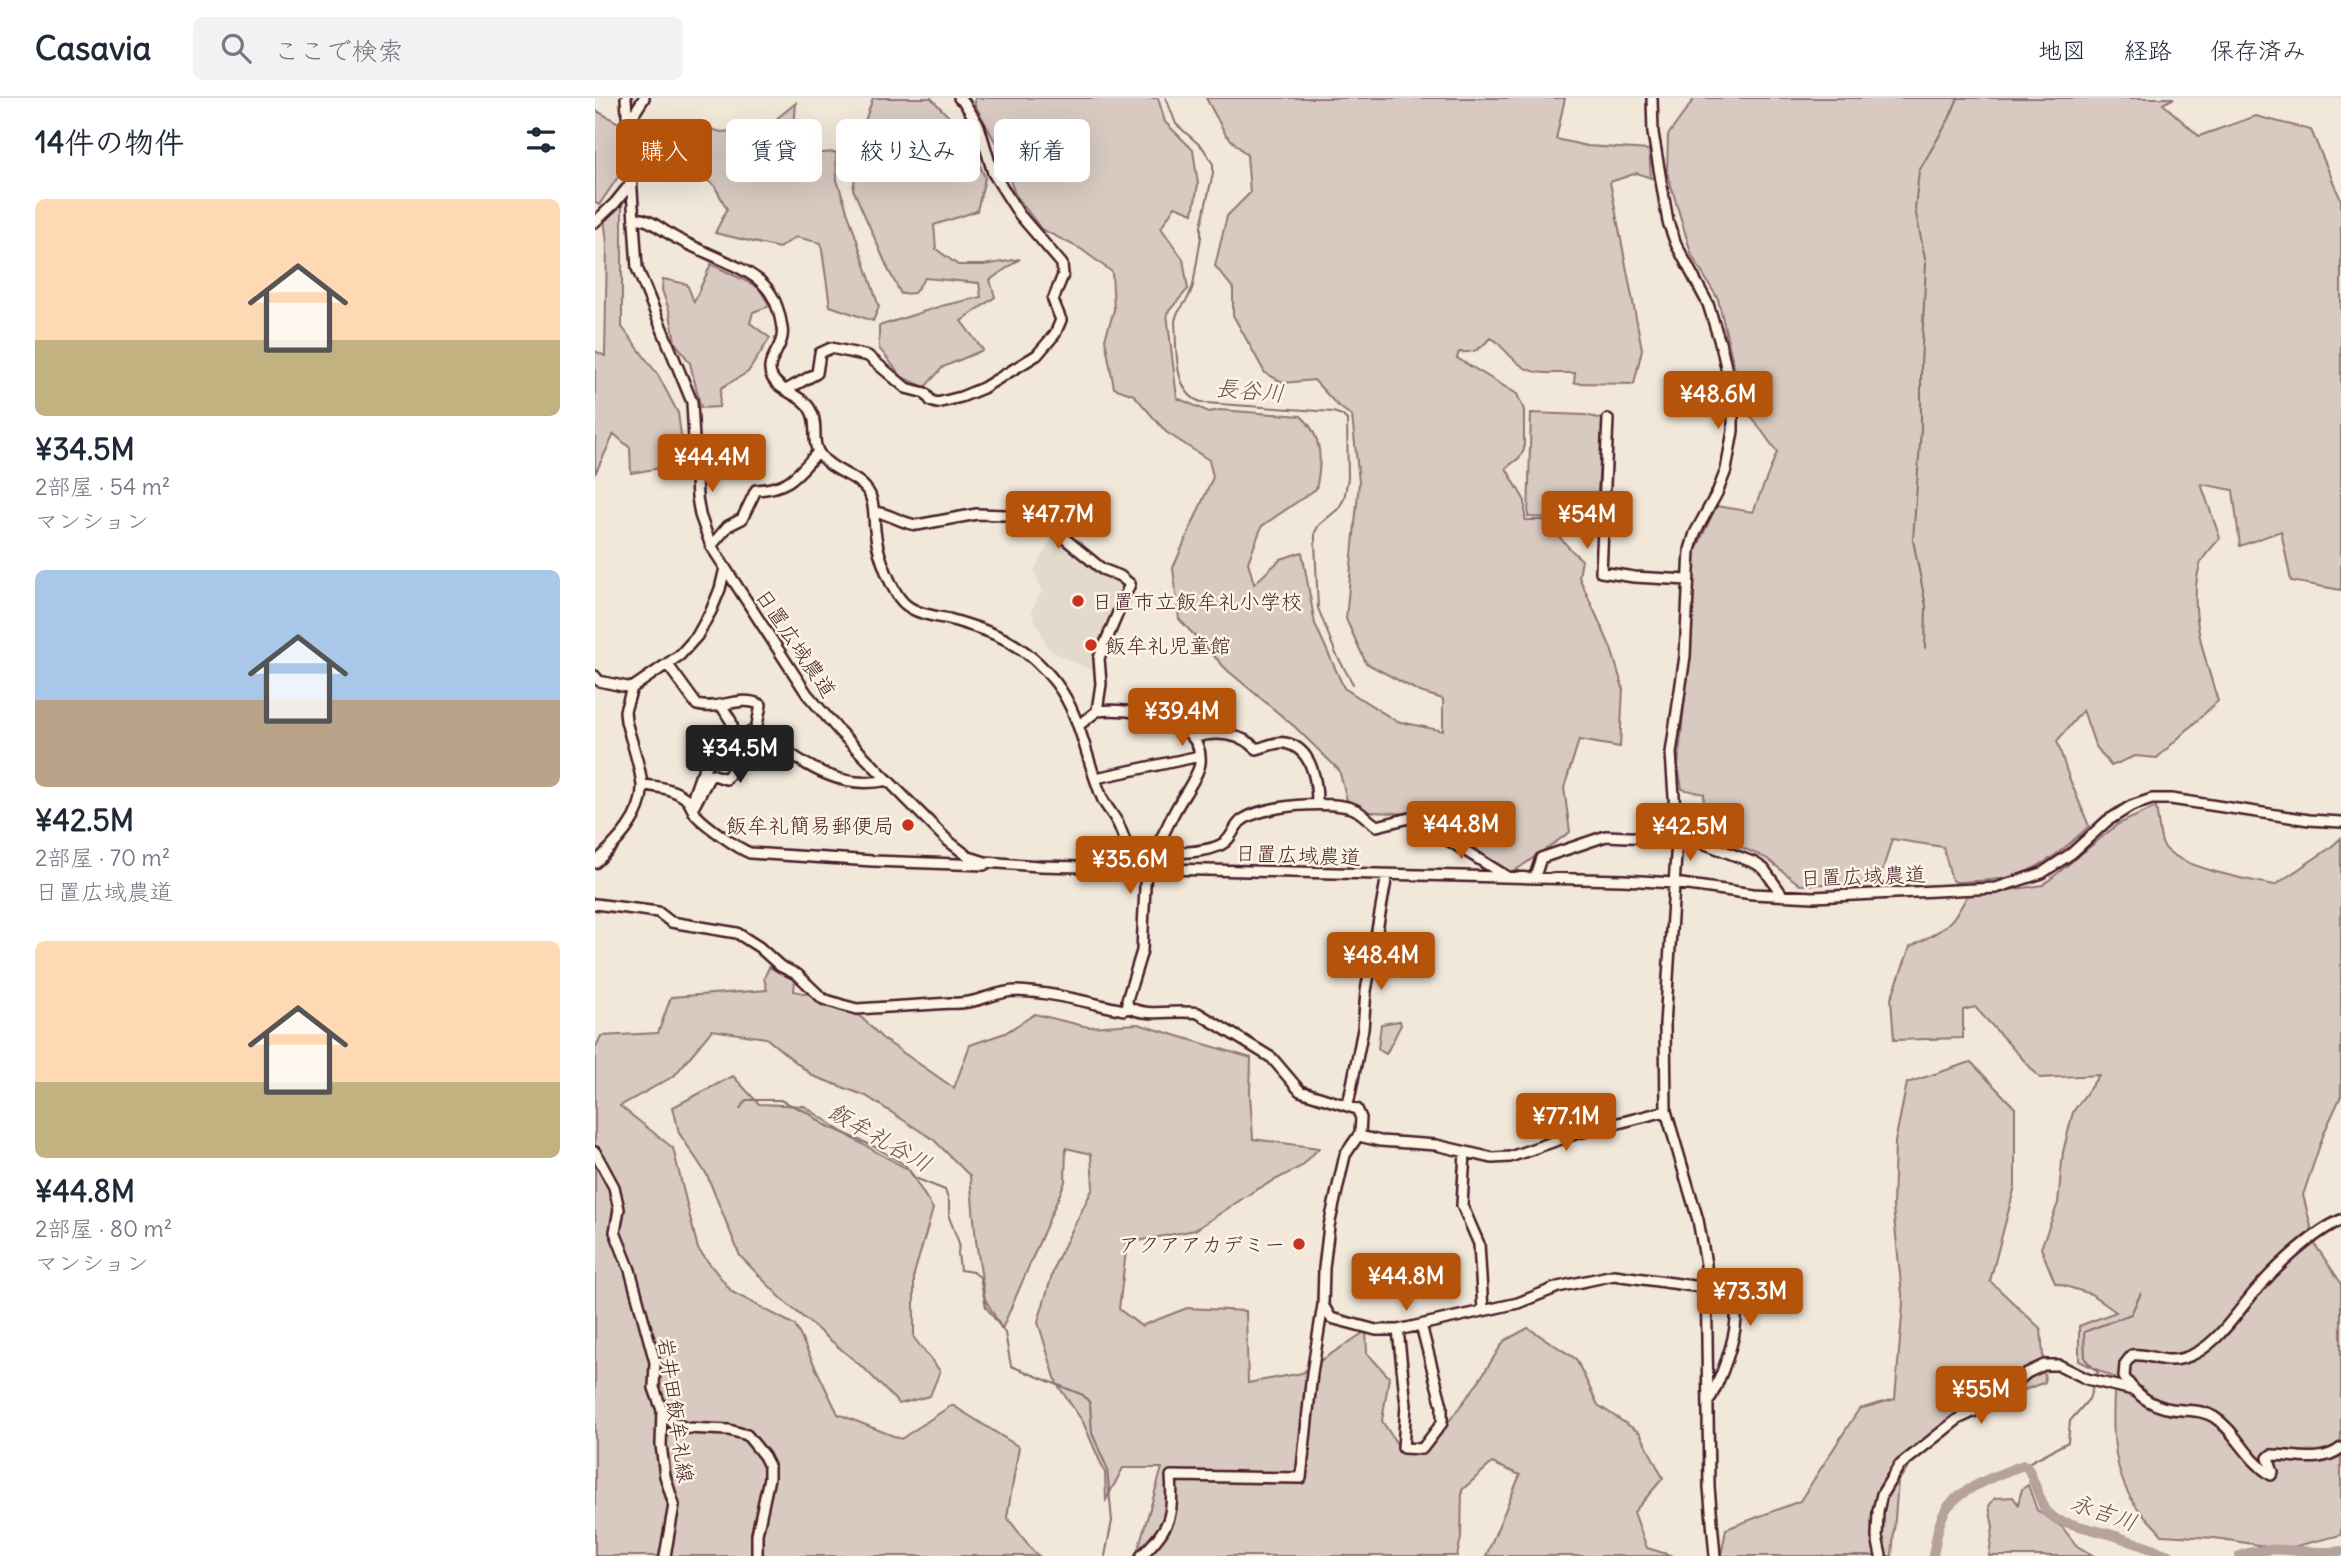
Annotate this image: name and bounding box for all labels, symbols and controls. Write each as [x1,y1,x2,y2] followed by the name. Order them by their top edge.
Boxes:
[193,17,683,80] search box
[35,27,151,69] text: Casavia
[217,29,255,67] icon: search
[273,34,403,67] text: ここで検索
[2038,35,2086,65] text: 地図
[2124,35,2172,65] text: 経路
[2210,35,2306,65] text: 保存済み
[616,119,712,182] chip: 購入
[726,119,822,182] chip: 賃貸
[836,119,980,182] chip: 絞り込み
[994,119,1090,182] chip: 新着
[522,121,560,159] icon: filters
[35,123,184,161] text: 14件の物件
[235,245,361,371] icon: home
[1661,372,1775,431] pin: ¥48.6M
[1214,373,1286,407] water label: 長谷川
[1680,379,1756,408] text: ¥48.6M
[35,430,135,468] text: ¥34.5M
[655,434,769,494] pin: ¥44.4M
[674,442,750,471] text: ¥44.4M
[35,472,170,501] text: 2部屋 · 54 m²
[1001,491,1115,551] pin: ¥47.7M
[1546,491,1628,551] pin: ¥54M
[1022,499,1094,528] text: ¥47.7M
[1558,499,1616,528] text: ¥54M
[35,506,149,535] text: マンション
[750,583,842,703] street label: 日置広域農道
[1092,588,1302,615] place label: 日置市立飯牟礼小学校
[1070,593,1086,609] marker: 日置市立飯牟礼小学校
[235,616,361,742] icon: home
[1105,632,1231,659] place label: 飯牟礼児童館
[1083,637,1099,653] marker: 飯牟礼児童館
[1125,688,1239,748] pin: ¥39.4M
[1144,696,1220,725] text: ¥39.4M
[683,726,797,785] pin: ¥34.5M
[702,733,778,762] text: ¥34.5M
[35,801,134,839] text: ¥42.5M
[1404,802,1518,861] pin: ¥44.8M
[1633,804,1747,863] pin: ¥42.5M
[1423,809,1499,838] text: ¥44.8M
[1652,811,1728,840] text: ¥42.5M
[726,812,894,839] place label: 飯牟礼簡易郵便局
[900,817,916,833] marker: 飯牟礼簡易郵便局
[1073,836,1187,896] pin: ¥35.6M
[1235,839,1361,871] street label: 日置広域農道
[35,843,170,872] text: 2部屋 · 70 m²
[1092,844,1168,873] text: ¥35.6M
[1800,860,1926,892] street label: 日置広域農道
[35,877,173,906] text: 日置広域農道
[1324,932,1438,992] pin: ¥48.4M
[1343,940,1419,969] text: ¥48.4M
[235,987,361,1113] icon: home
[1509,1094,1623,1153] pin: ¥77.1M
[823,1096,937,1178] water label: 飯牟礼谷川
[1532,1101,1600,1130] text: ¥77.1M
[35,1172,135,1210] text: ¥44.8M
[35,1214,172,1243] text: 2部屋 · 80 m²
[1119,1231,1285,1258] place label: アクアアカデミー
[1291,1236,1307,1252] marker: アクアアカデミー
[35,1248,149,1277] text: マンション
[1349,1254,1463,1313] pin: ¥44.8M
[1368,1261,1444,1290] text: ¥44.8M
[1693,1268,1807,1328] pin: ¥73.3M
[1713,1276,1787,1305] text: ¥73.3M
[652,1335,700,1485] street label: 岩井田飯牟礼線
[1940,1366,2022,1426] pin: ¥55M
[1952,1374,2010,1403] text: ¥55M
[2067,1487,2141,1537] water label: 永吉川

